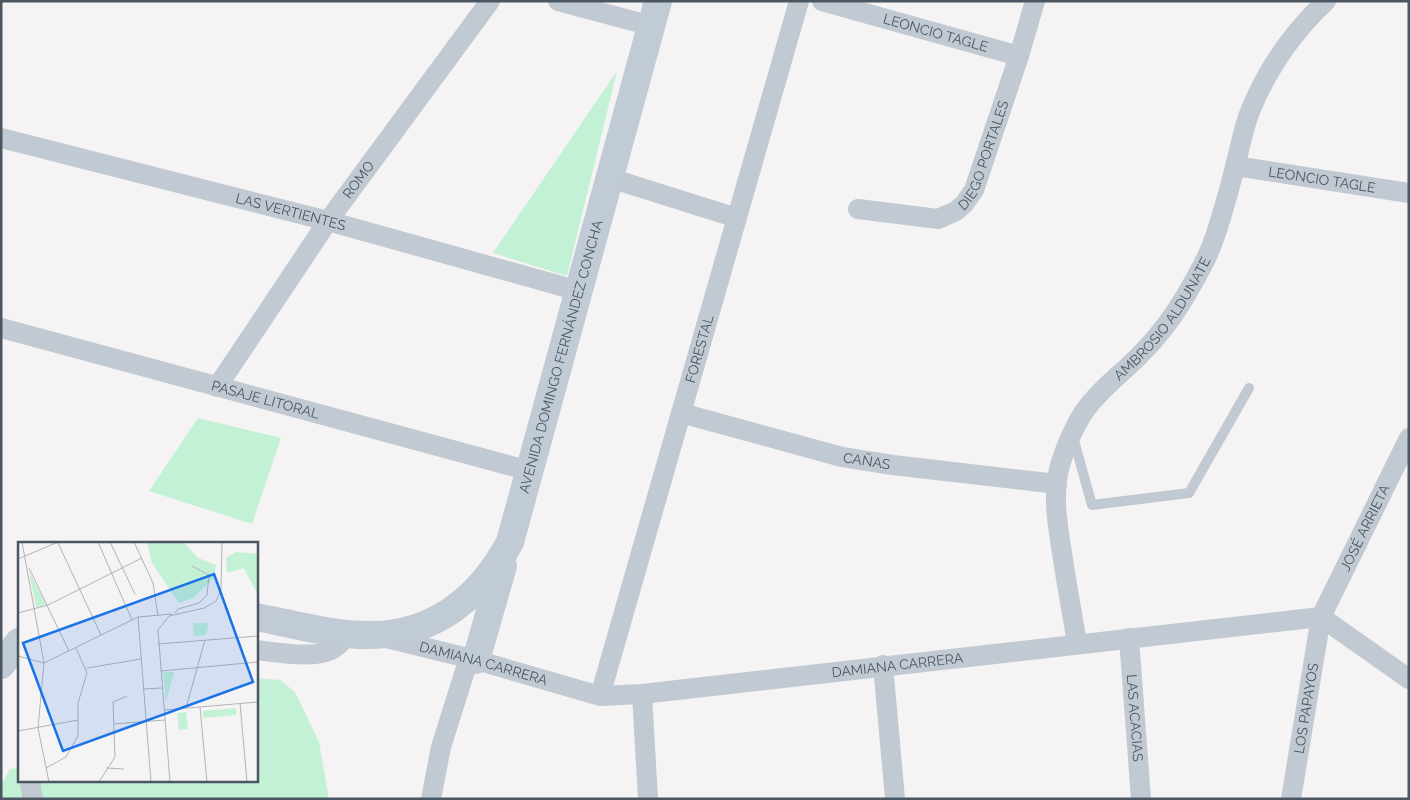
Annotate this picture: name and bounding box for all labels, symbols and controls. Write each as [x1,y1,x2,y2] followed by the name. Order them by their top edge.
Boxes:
[881,10,990,55] street label: LEONCIO TAGLE
[955,98,1012,213] street label: DIEGO PORTALES
[339,158,377,202] street label: ROMO
[1267,163,1377,196] street label: LEONCIO TAGLE
[234,190,348,234] street label: LAS VERTIENTES
[516,218,606,495] street label: AVENIDA DOMINGO FERNÁNDEZ CONCHA
[1111,254,1214,383] street label: AMBROSIO ALDUNATE
[682,313,717,385] street label: FORESTAL
[210,377,321,422] street label: PASAJE LITORAL
[842,449,892,473] street label: CAÑAS
[1337,481,1393,574] street label: JOSÉ ARRIETA
[18,542,258,782] inset map
[418,638,550,689] street label: DAMIANA CARRERA
[831,650,965,680] street label: DAMIANA CARRERA
[1291,661,1321,755] street label: LOS PAPAYOS
[1124,673,1146,763] street label: LAS ACACIAS

